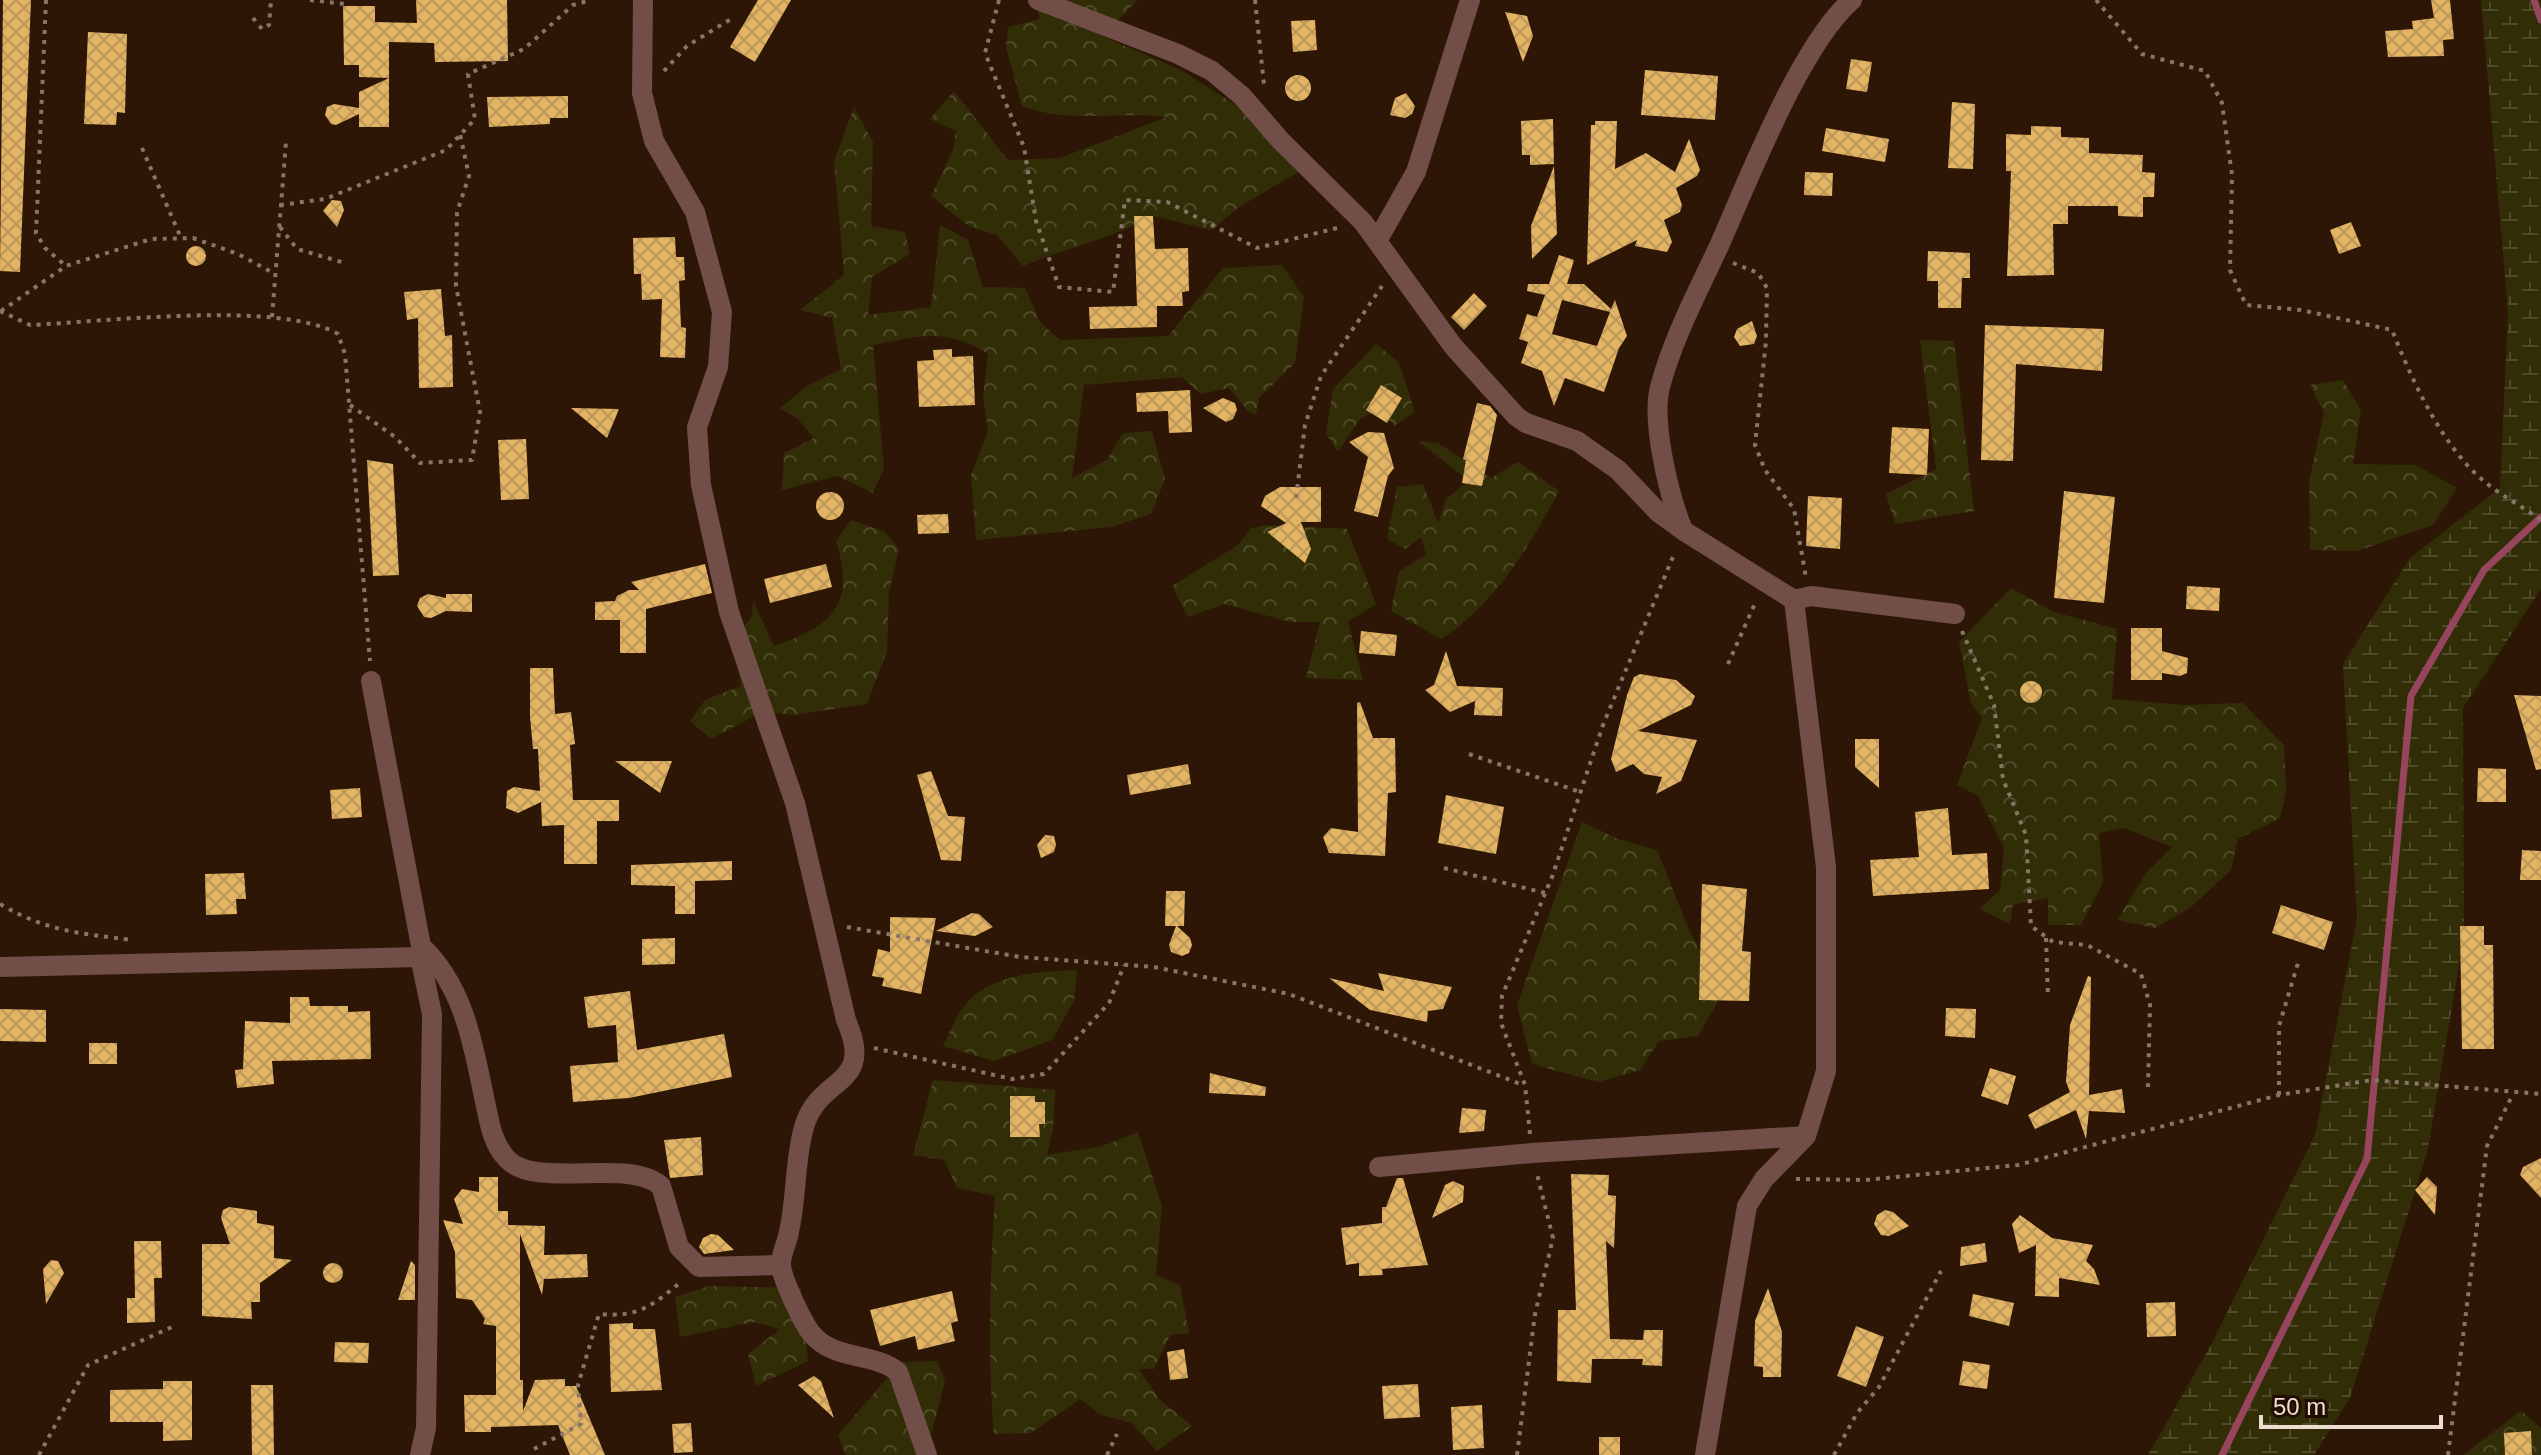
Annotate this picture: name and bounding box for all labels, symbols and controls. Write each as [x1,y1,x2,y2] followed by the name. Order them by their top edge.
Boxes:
[2261,1379,2441,1429] scale bar
[2273,1393,2326,1420] text: 50 m

